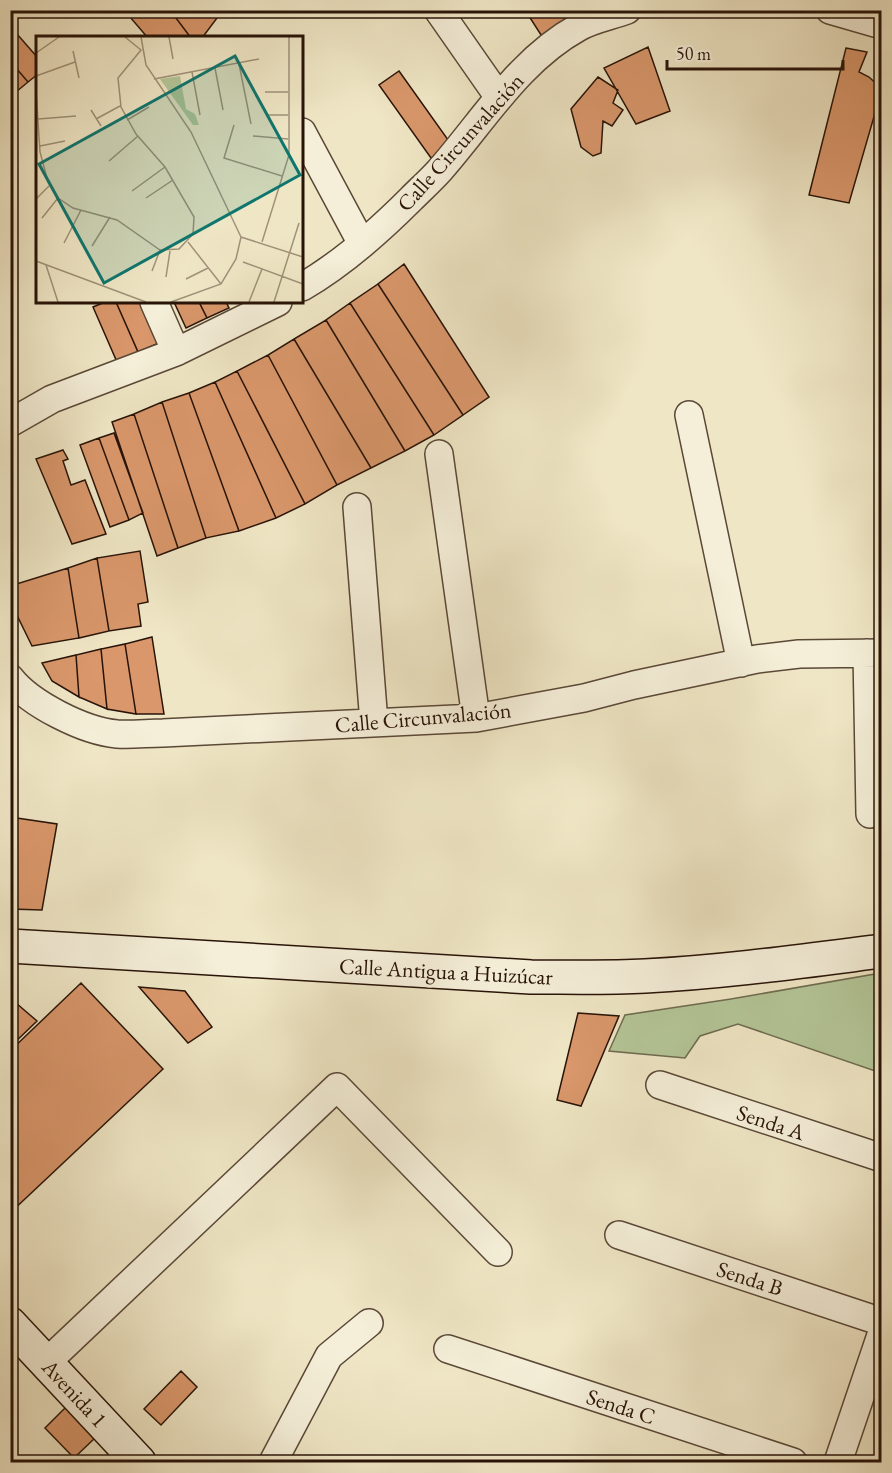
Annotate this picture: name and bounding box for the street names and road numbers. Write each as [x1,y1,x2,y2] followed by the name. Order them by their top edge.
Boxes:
[390,67,531,218] street label: Calle Circunvalación
[334,695,513,740] street label: Calle Circunvalación
[338,951,554,992] street label: Calle Antigua a Huizúcar
[733,1098,809,1147] street label: Senda A
[713,1254,787,1303] street label: Senda B
[35,1352,114,1434] street label: Avenida 1
[583,1382,659,1431] street label: Senda C

